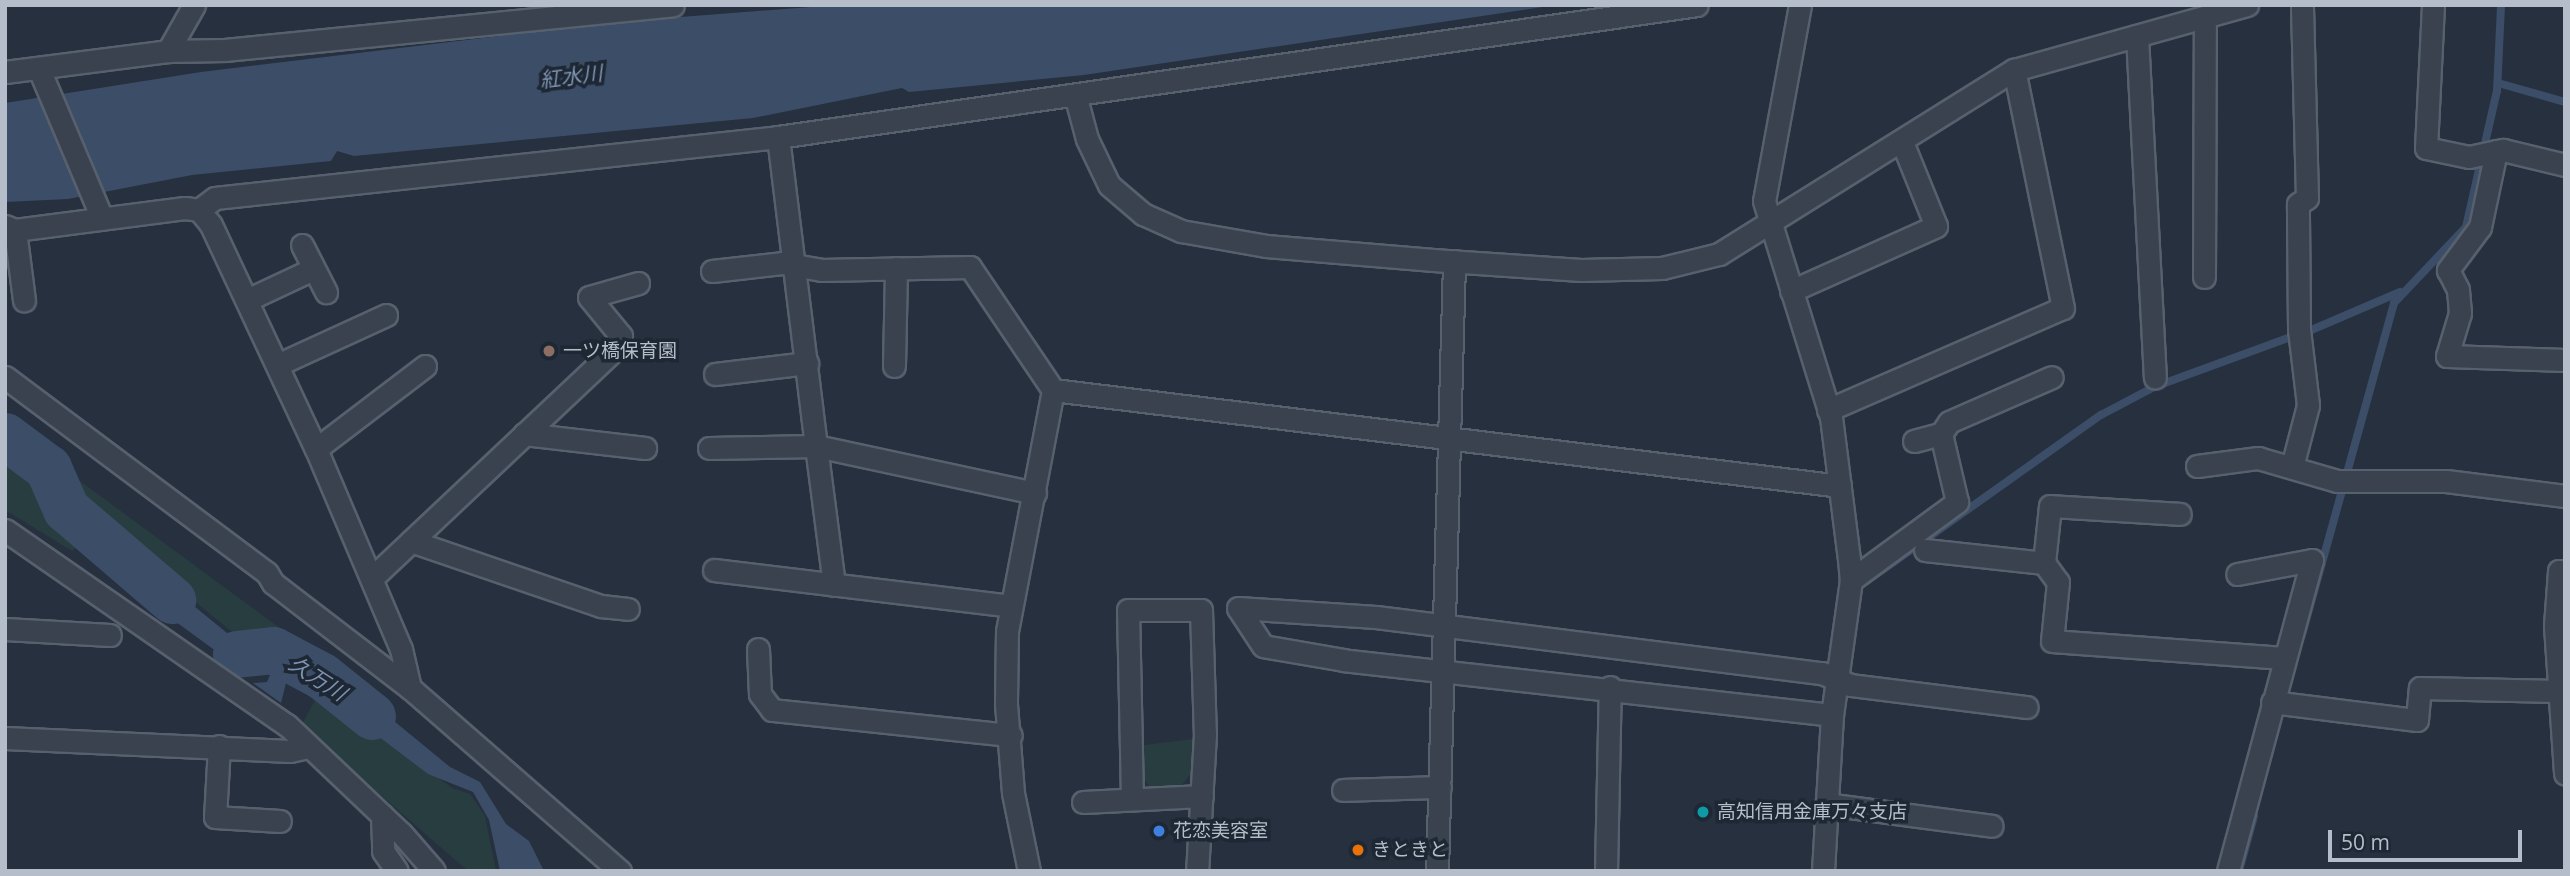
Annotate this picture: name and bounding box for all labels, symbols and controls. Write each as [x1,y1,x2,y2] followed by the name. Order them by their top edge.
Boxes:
[538,60,604,92] water label: 紅水川
[563,340,677,362] place label: 一ツ橋保育園
[541,343,557,359] marker: 一ツ橋保育園
[285,650,351,706] water label: 久万川
[1717,801,1907,823] place label: 高知信用金庫万々支店
[1695,804,1711,820] marker: 高知信用金庫万々支店
[2332,816,2526,860] scale bar
[1173,820,1268,842] place label: 花恋美容室
[1151,823,1167,839] marker: 花恋美容室
[2341,828,2390,856] text: 50 m
[1372,839,1448,861] place label: きときと
[1350,842,1366,858] marker: きときと

